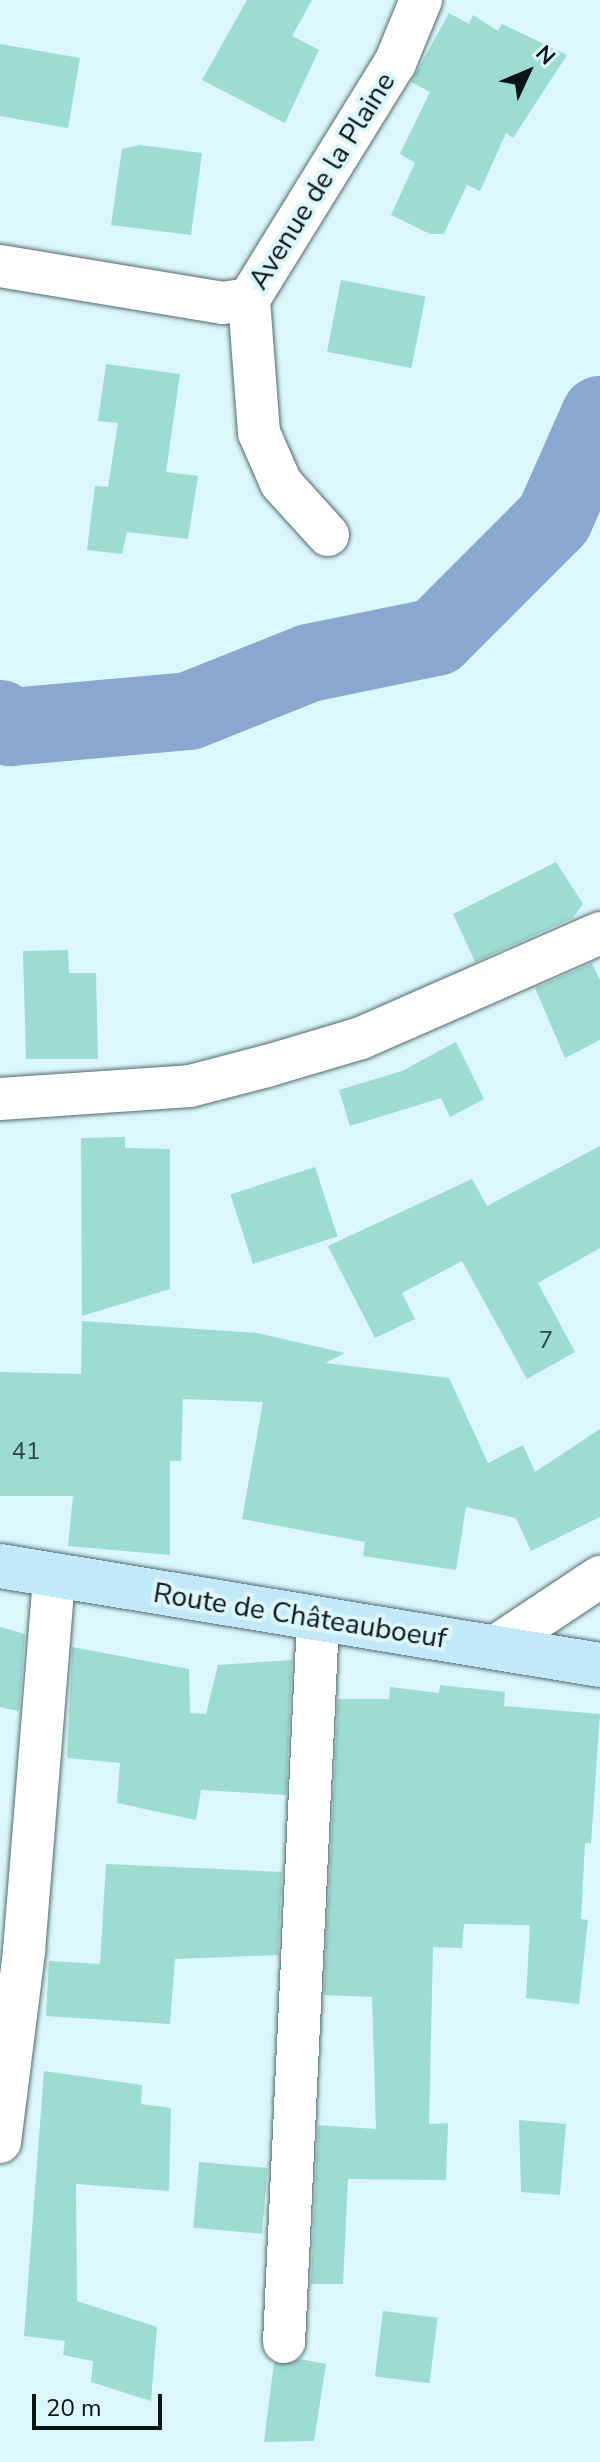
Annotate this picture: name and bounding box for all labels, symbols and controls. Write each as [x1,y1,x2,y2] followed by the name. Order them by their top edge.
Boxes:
[488,32,568,112] north arrow
[529,39,562,72] text: N
[242,66,402,296] street label: Avenue de la Plaine
[539,1327,553,1355] house number: 7
[12,1438,40,1466] house number: 41
[151,1576,449,1656] street label: Route de Châteauboeuf
[36,2378,166,2428] scale bar
[46,2392,102,2424] text: 20 m

